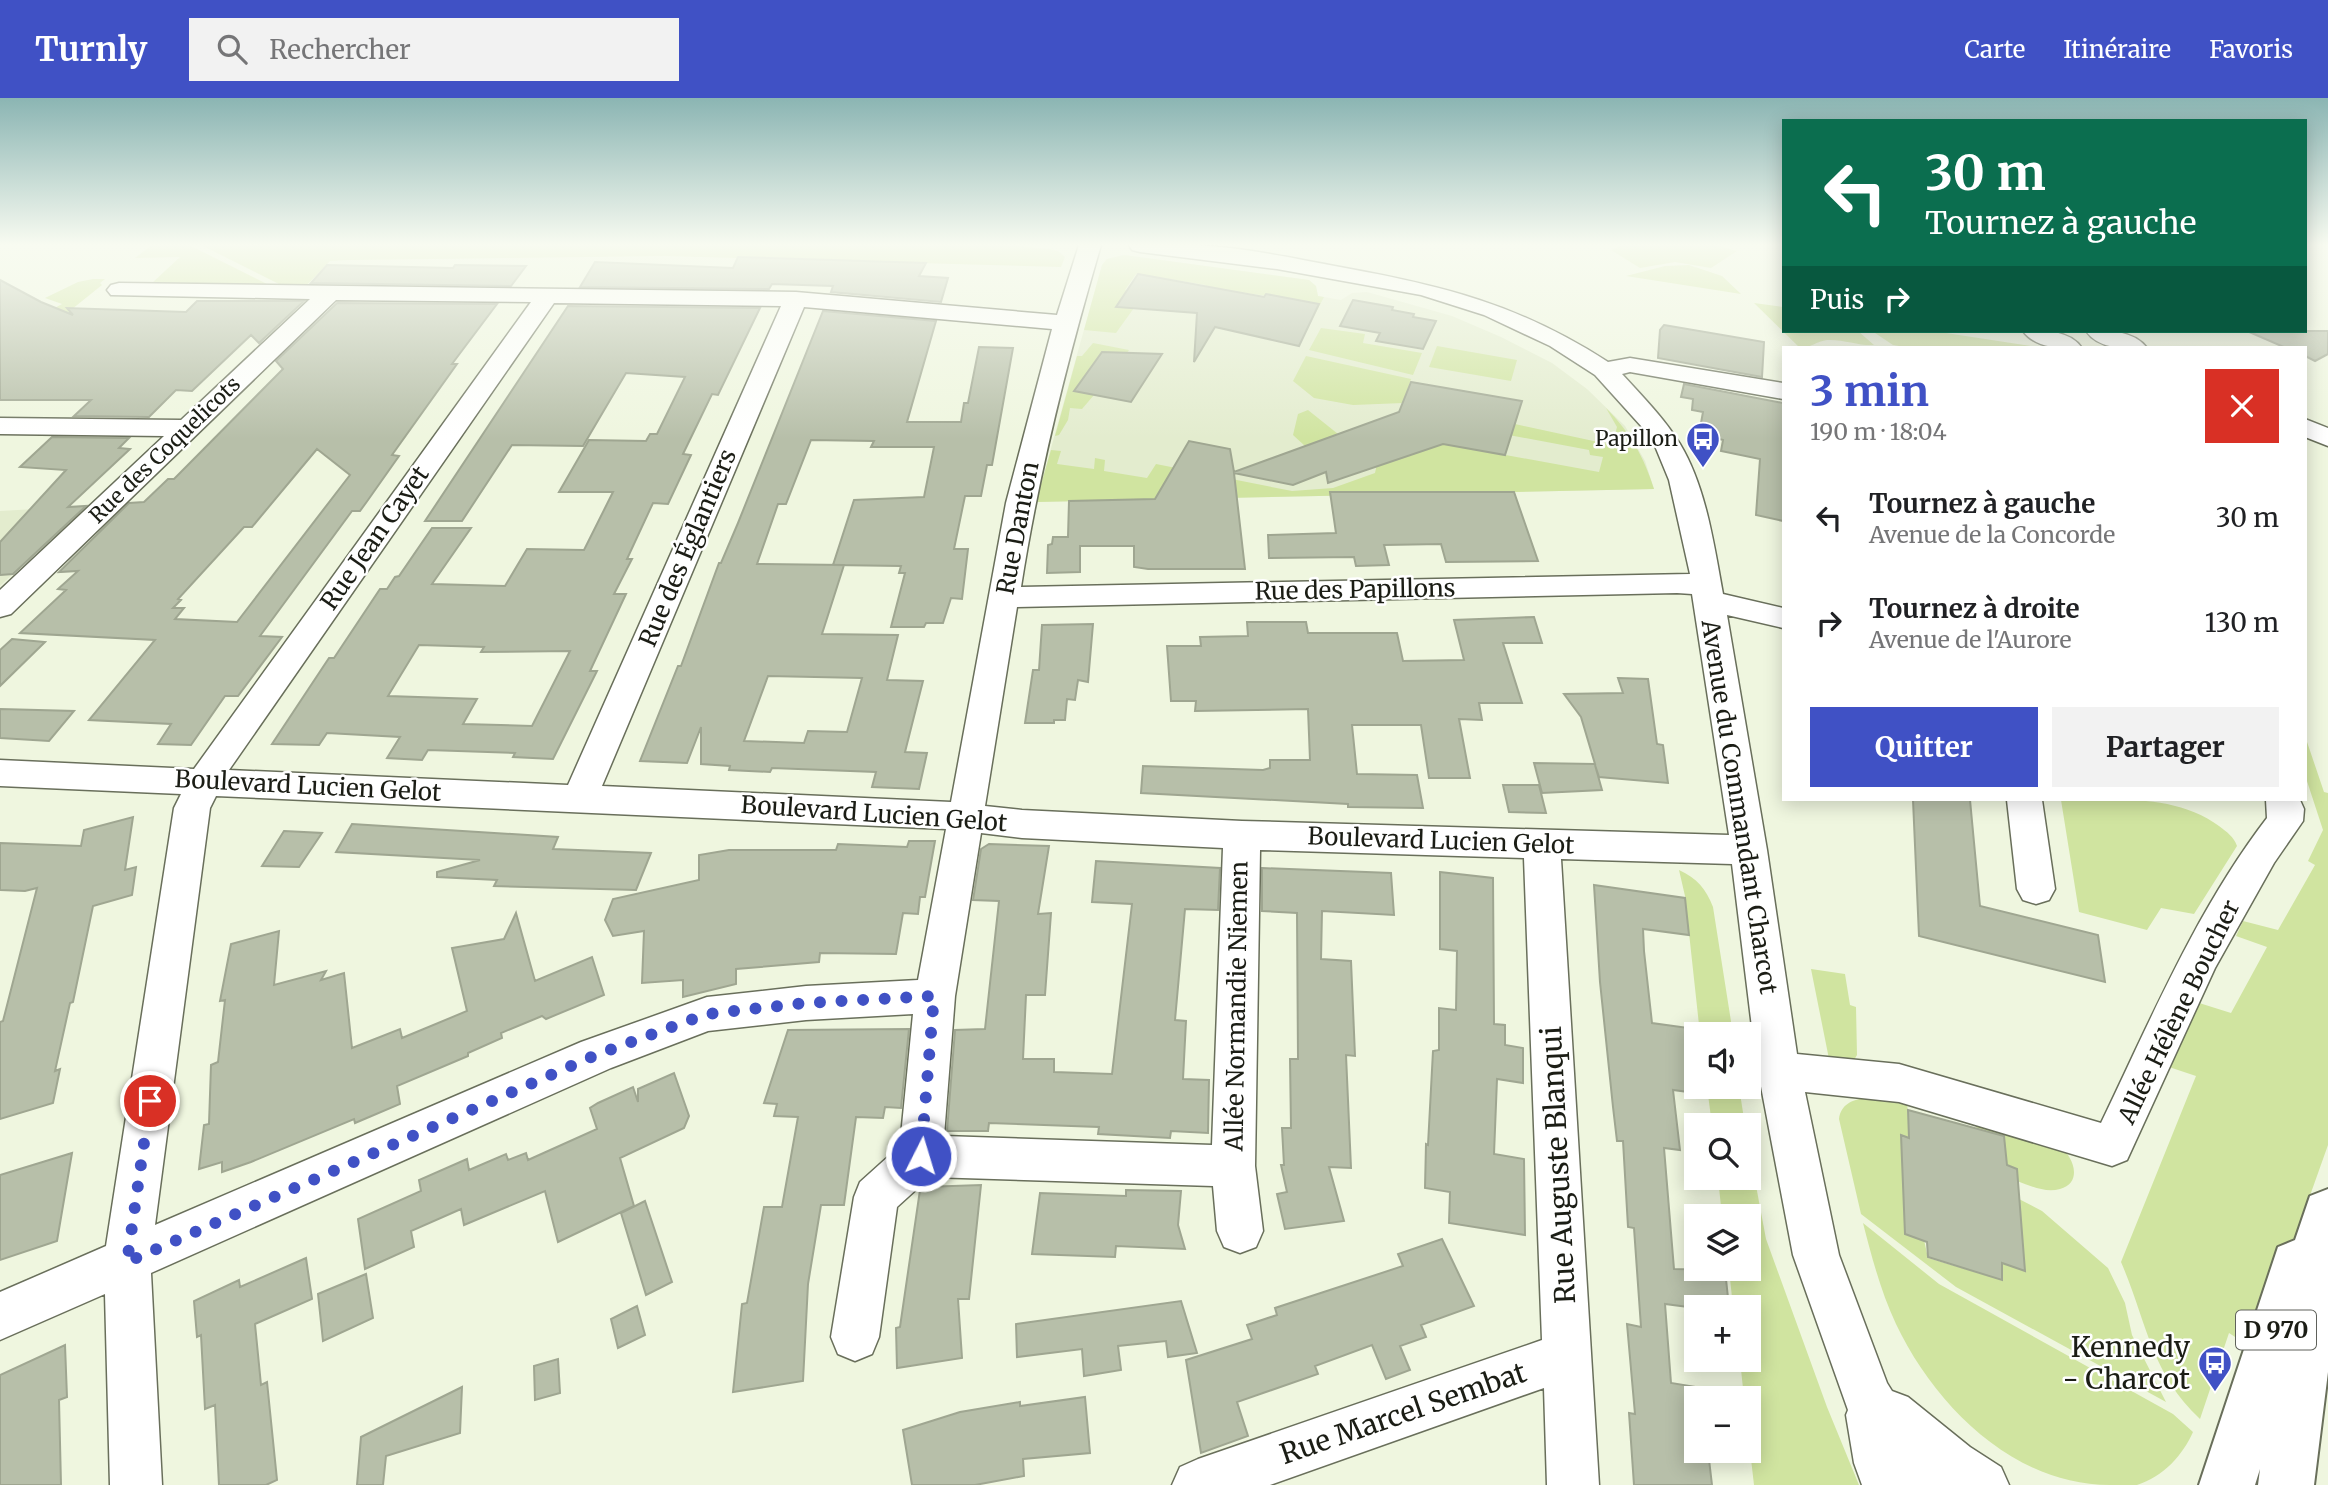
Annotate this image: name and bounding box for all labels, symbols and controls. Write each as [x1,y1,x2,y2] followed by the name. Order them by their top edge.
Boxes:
[189,18,679,81] search box
[35,29,147,70] text: Turnly
[213,30,251,68] icon: search
[269,33,411,66] text: Rechercher
[1964,34,2025,65] text: Carte
[2063,34,2171,65] text: Itinéraire
[2209,34,2293,65] text: Favoris
[1925,142,2046,203] text: 30 m
[1810,147,1901,238] icon: left
[1925,203,2196,243] text: Tournez à gauche
[1878,280,1916,318] icon: right
[1810,283,1864,316] text: Puis
[1810,365,1929,417] text: 3 min
[2205,369,2279,443] button: close
[83,371,246,529] street label: Rue des Coquelicots
[1810,417,1947,446] text: 190 m · 18:04
[1684,420,1722,469] bus stop icon: Papillon
[1595,425,1678,452] place label: Papillon
[631,444,743,651] street label: Rue des Églantiers
[314,459,436,616] street label: Rue Jean Cayet
[989,459,1046,597] street label: Rue Danton
[1869,487,2095,520] text: Tournez à gauche
[1810,499,1848,537] icon: left
[2216,501,2279,534] text: 30 m
[1869,520,2115,549] text: Avenue de la Concorde
[1254,572,1456,607] street label: Rue des Papillons
[1869,592,2080,625] text: Tournez à droite
[1810,604,1848,642] icon: right
[2205,606,2279,639] text: 130 m
[1694,616,1785,997] street label: Avenue du Commandant Charcot
[1869,625,2071,654] text: Avenue de l'Aurore
[1810,707,2038,787] button: Quitter
[2052,707,2279,787] button: Partager
[174,763,443,808] street label: Boulevard Lucien Gelot
[740,789,1009,838] street label: Boulevard Lucien Gelot
[1307,820,1576,861] street label: Boulevard Lucien Gelot
[1218,861,1255,1152] street label: Allée Normandie Niemen
[2110,895,2246,1130] street label: Allée Hélène Boucher
[1684,1022,1761,1463] map controls
[1684,1022,1761,1099] button: sound
[1533,1025,1583,1305] street label: Rue Auguste Blanqui
[120,1071,180,1131] pin
[131,1082,169,1120] icon: arrive
[1684,1113,1761,1190] button: search
[884,1119,958,1193] position arrow
[1684,1204,1761,1281] button: layers
[1684,1295,1761,1372] button: +
[2236,1310,2316,1350] road number: D 970
[2062,1329,2191,1397] place label: Kennedy - Charcot
[2196,1344,2234,1393] bus stop icon: Kennedy - Charcot
[1275,1354,1531,1472] street label: Rue Marcel Sembat
[1684,1386,1761,1463] button: −

